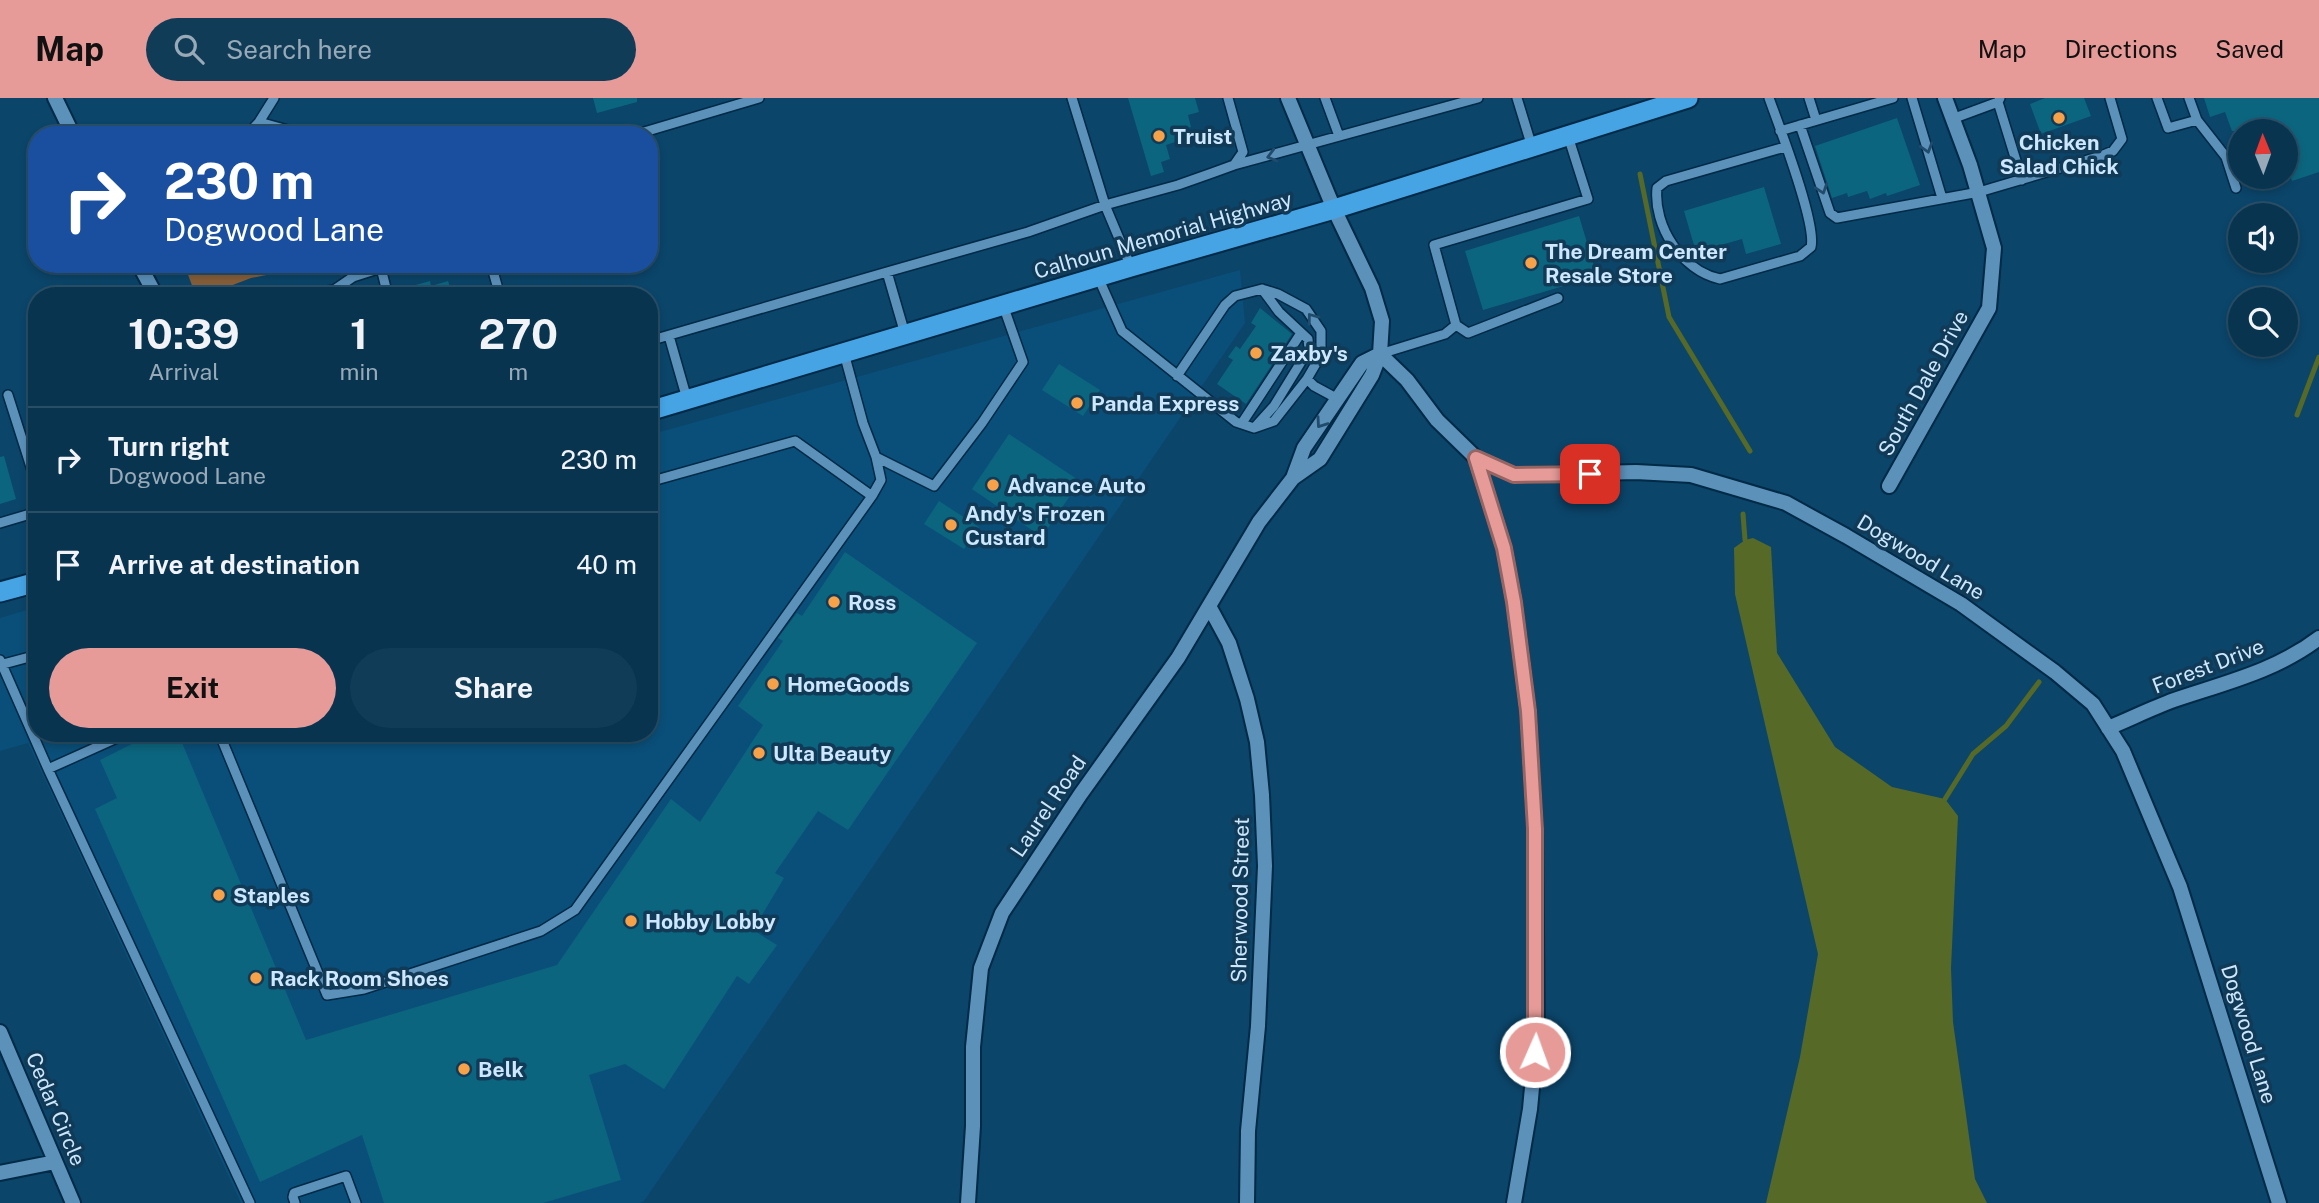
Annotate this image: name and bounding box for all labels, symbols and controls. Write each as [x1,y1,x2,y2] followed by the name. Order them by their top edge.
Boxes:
[146,18,636,81] search box
[35,30,104,68] text: Map
[170,30,208,68] icon: search
[226,34,372,65] text: Search here
[1978,35,2027,63] text: Map
[2065,35,2177,63] text: Directions
[2215,35,2284,63] text: Saved
[2051,110,2067,126] marker: Chicken Salad Chick
[2228,119,2298,189] north arrow
[2228,119,2298,357] map controls
[1173,124,1232,149] place label: Truist
[1151,128,1167,144] marker: Truist
[1999,130,2119,179] place label: Chicken Salad Chick
[1919,142,1934,154] one-way arrow
[1266,148,1278,162] one-way arrow
[164,152,314,210] text: 230 m
[49,154,140,245] icon: right
[1814,183,1828,195] one-way arrow
[1031,186,1295,284] street label: Calhoun Memorial Highway
[2228,203,2298,273] button: sound
[164,211,384,248] text: Dogwood Lane
[1545,239,1727,288] place label: The Dream Center Resale Store
[1523,255,1539,271] marker: The Dream Center Resale Store
[2228,287,2298,357] button: search
[1873,306,1973,460] street label: South Dale Drive
[128,309,240,358] text: 10:39
[350,309,368,358] text: 1
[478,309,558,358] text: 270
[1307,313,1320,326] one-way arrow
[1270,341,1348,366] place label: Zaxby's
[1248,345,1264,361] marker: Zaxby's
[148,358,219,385] text: Arrival
[340,358,379,385] text: min
[508,358,528,385] text: m
[1091,391,1239,416] place label: Panda Express
[1069,395,1085,411] marker: Panda Express
[1317,415,1329,428] one-way arrow
[108,431,230,462] text: Turn right
[49,441,87,479] icon: right
[561,444,637,475] text: 230 m
[1560,444,1620,504] pin
[1571,455,1609,493] icon: arrive
[108,462,266,489] text: Dogwood Lane
[1007,473,1146,498] place label: Advance Auto
[985,477,1001,493] marker: Advance Auto
[965,501,1105,550] place label: Andy's Frozen Custard
[1853,509,1989,605] street label: Dogwood Lane
[943,517,959,533] marker: Andy's Frozen Custard
[49,546,87,584] icon: arrive
[108,549,360,580] text: Arrive at destination
[576,549,637,580] text: 40 m
[848,590,896,615] place label: Ross
[826,594,842,610] marker: Ross
[2149,633,2267,699] street label: Forest Drive
[49,648,336,728] button: Exit
[350,648,637,728] button: Share
[787,672,910,697] place label: HomeGoods
[765,676,781,692] marker: HomeGoods
[773,741,891,766] place label: Ulta Beauty
[751,745,767,761] marker: Ulta Beauty
[1005,751,1091,861] street label: Laurel Road
[1226,817,1254,983] street label: Sherwood Street
[233,883,310,908] place label: Staples
[211,887,227,903] marker: Staples
[645,909,776,934] place label: Hobby Lobby
[623,913,639,929] marker: Hobby Lobby
[2216,961,2282,1107] street label: Dogwood Lane
[270,966,449,991] place label: Rack Room Shoes
[248,970,264,986] marker: Rack Room Shoes
[1498,1015,1572,1089] position arrow
[21,1049,91,1169] street label: Cedar Circle
[478,1057,524,1082] place label: Belk
[456,1061,472,1077] marker: Belk

